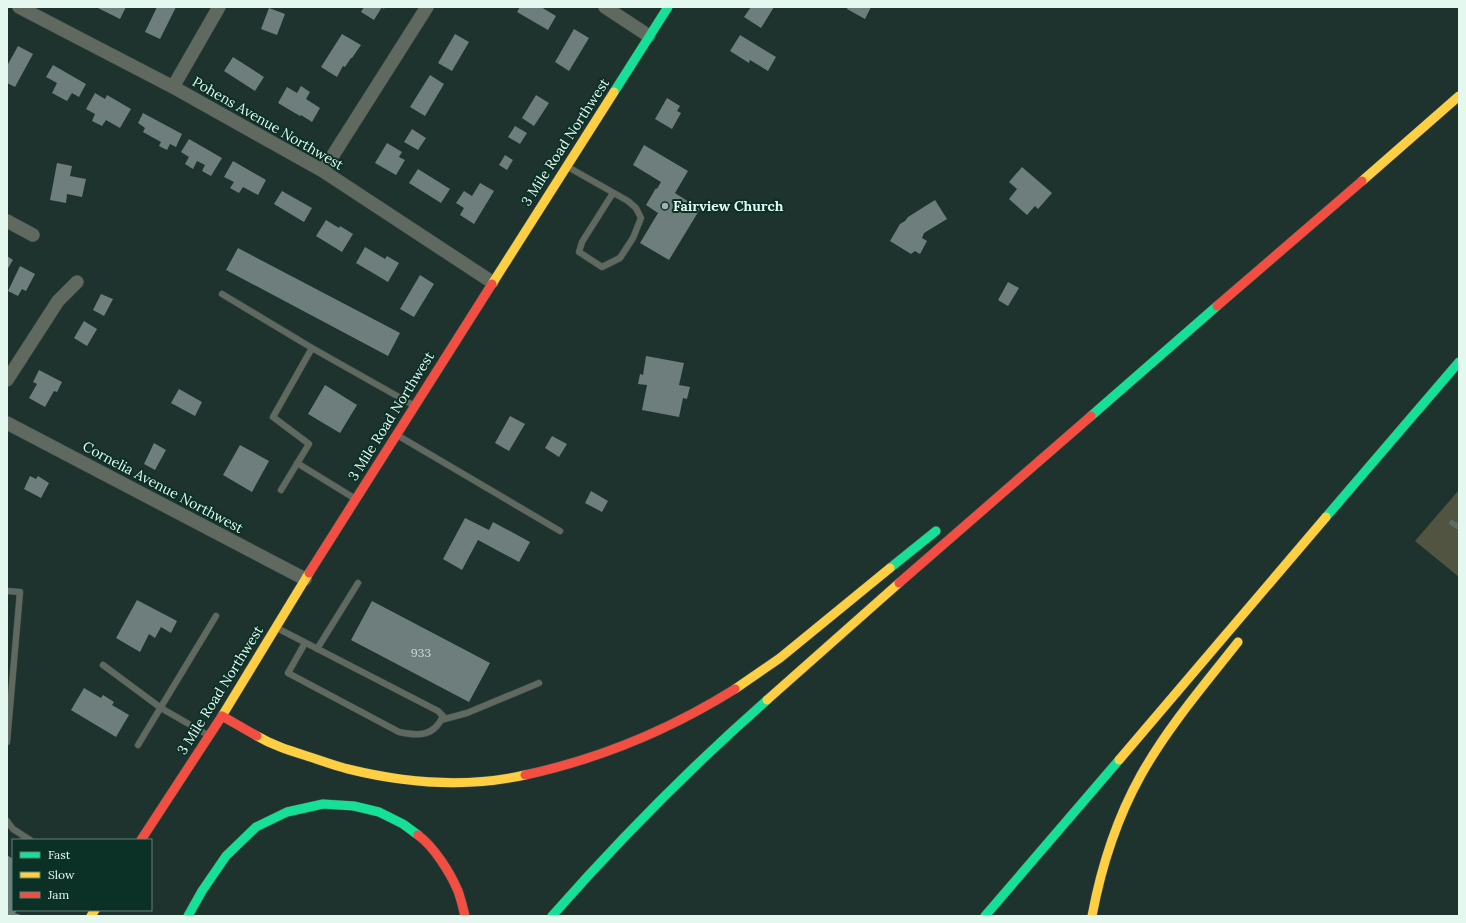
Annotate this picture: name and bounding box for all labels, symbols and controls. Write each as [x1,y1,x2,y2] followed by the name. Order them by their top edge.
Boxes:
[189,72,347,174] street label: Pohens Avenue Northwest
[517,74,613,209] street label: 3 Mile Road Northwest
[673,197,784,215] place label: Fairview Church
[660,201,670,211] marker: Fairview Church
[344,348,438,484] street label: 3 Mile Road Northwest
[80,437,247,537] street label: Cornelia Avenue Northwest
[173,622,267,758] street label: 3 Mile Road Northwest
[411,645,431,660] house number: 933
[12,839,152,911] legend
[48,847,71,862] text: Fast
[48,867,75,882] text: Slow
[47,887,69,902] text: Jam

